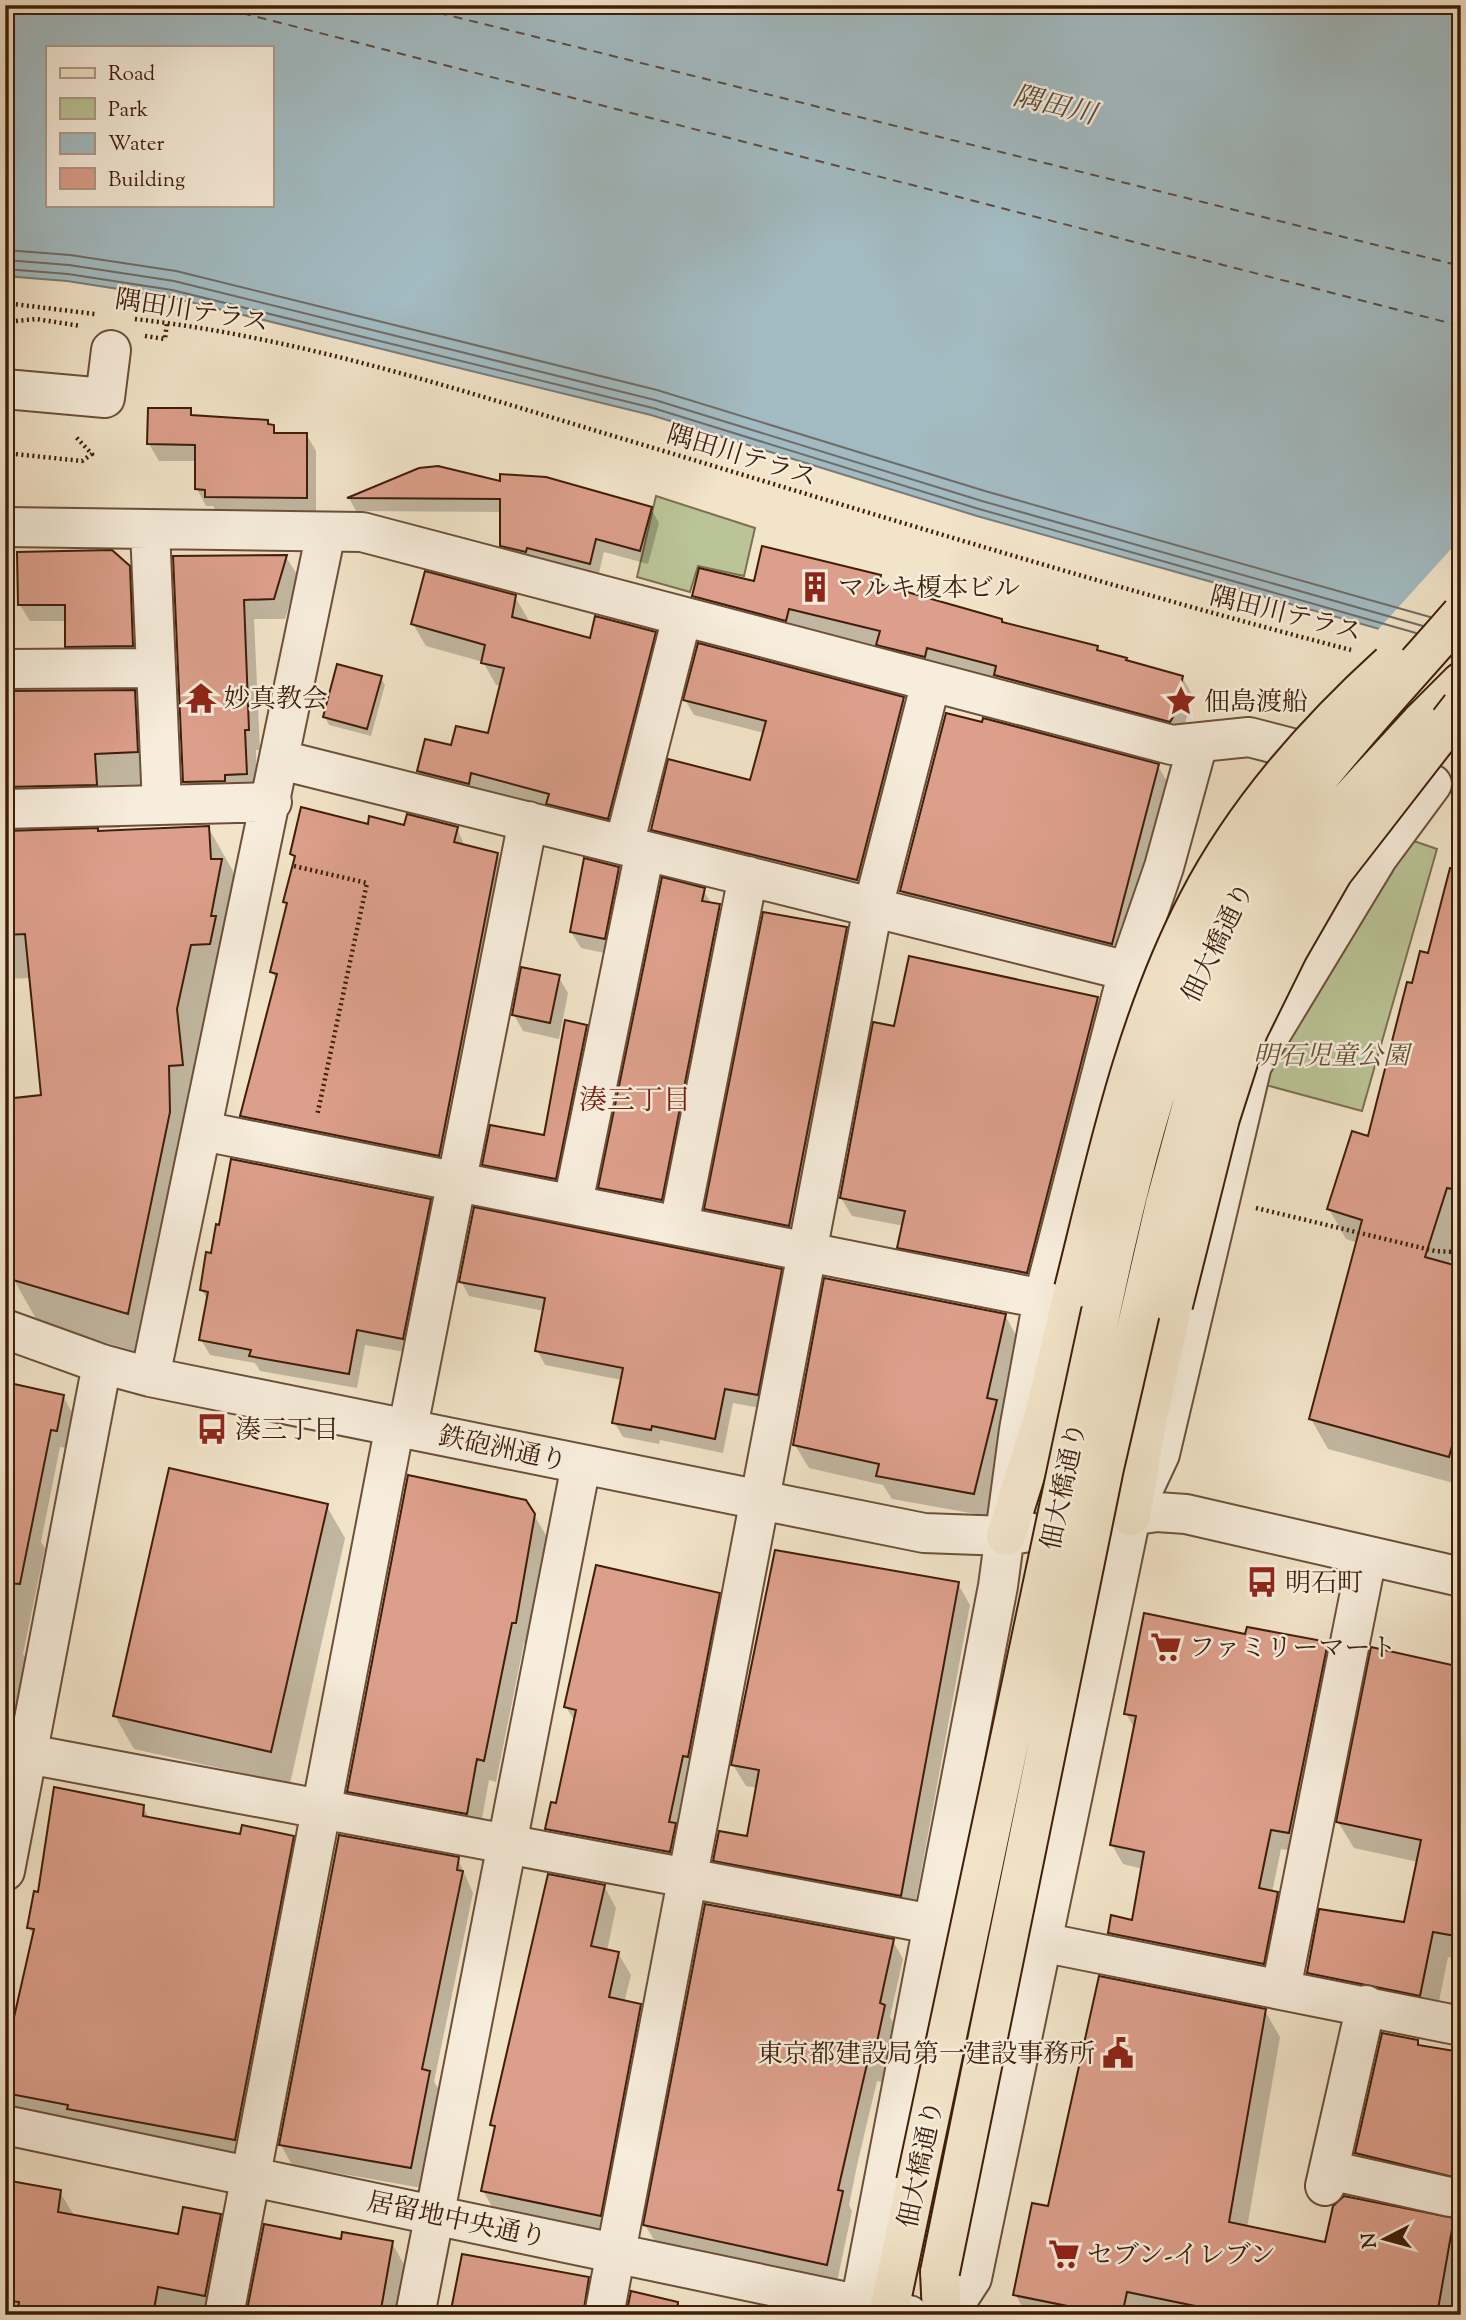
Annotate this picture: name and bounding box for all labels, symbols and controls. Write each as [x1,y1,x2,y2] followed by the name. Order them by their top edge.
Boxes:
[46,46,273,206] legend
[108,60,155,90] text: Road
[1009,77,1103,137] water label: 隅田川
[108,96,149,126] text: Park
[108,130,165,160] text: Water
[108,166,185,196] text: Building
[112,282,271,343] street label: 隅田川テラス
[662,417,821,498] street label: 隅田川テラス
[798,570,832,604] building icon: マルキ榎本ビル
[838,571,1020,608] place label: マルキ榎本ビル
[1206,579,1365,652] street label: 隅田川テラス
[184,681,218,715] temple icon: 妙真教会
[224,682,328,719] place label: 妙真教会
[1164,684,1198,718] place icon: 佃島渡船
[1204,685,1308,722] place label: 佃島渡船
[1174,877,1264,1010] street label: 佃大橋通り
[1253,1039,1413,1076] park label: 明石児童公園
[579,1082,691,1122] district label: 湊三丁目
[195,1412,229,1446] bus stop icon: 湊三丁目
[235,1413,339,1450] place label: 湊三丁目
[435,1419,570,1482] street label: 鉄砲洲通り
[1034,1419,1097,1554] street label: 佃大橋通り
[1245,1565,1279,1599] bus stop icon: 明石町
[1285,1566,1363,1603] place label: 明石町
[1149,1630,1183,1664] supermarket icon: ファミリーマート
[1189,1631,1396,1668] place label: ファミリーマート
[1101,2036,1135,2070] public building icon: 東京都建設局第一建設事務所
[757,2037,1095,2074] place label: 東京都建設局第一建設事務所
[891,2097,954,2232] street label: 佃大橋通り
[364,2184,549,2258] street label: 居留地中央通り
[1350,2204,1420,2274] north arrow
[1356,2232,1385,2249] text: N
[1047,2237,1081,2271] supermarket icon: セブン-イレブン
[1087,2238,1276,2275] place label: セブン-イレブン

